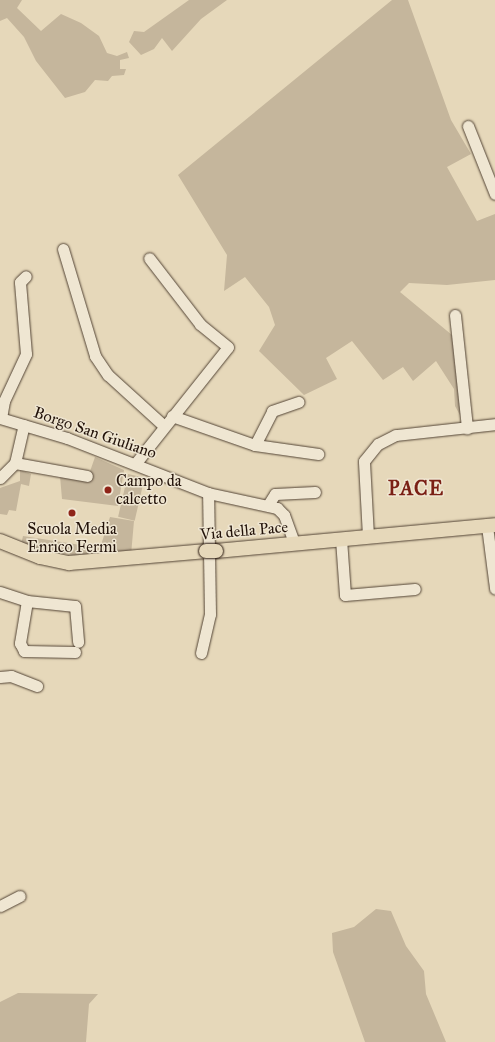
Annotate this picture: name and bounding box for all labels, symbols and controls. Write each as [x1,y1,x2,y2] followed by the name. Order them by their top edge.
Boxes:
[31,403,159,463] street label: Borgo San Giuliano
[116,471,182,509] place label: Campo da calcetto
[388,476,444,500] district label: PACE
[103,485,113,495] marker: Campo da calcetto
[67,508,77,518] marker: Scuola Media Enrico Fermi
[199,518,289,544] street label: Via della Pace
[27,519,117,557] place label: Scuola Media Enrico Fermi

